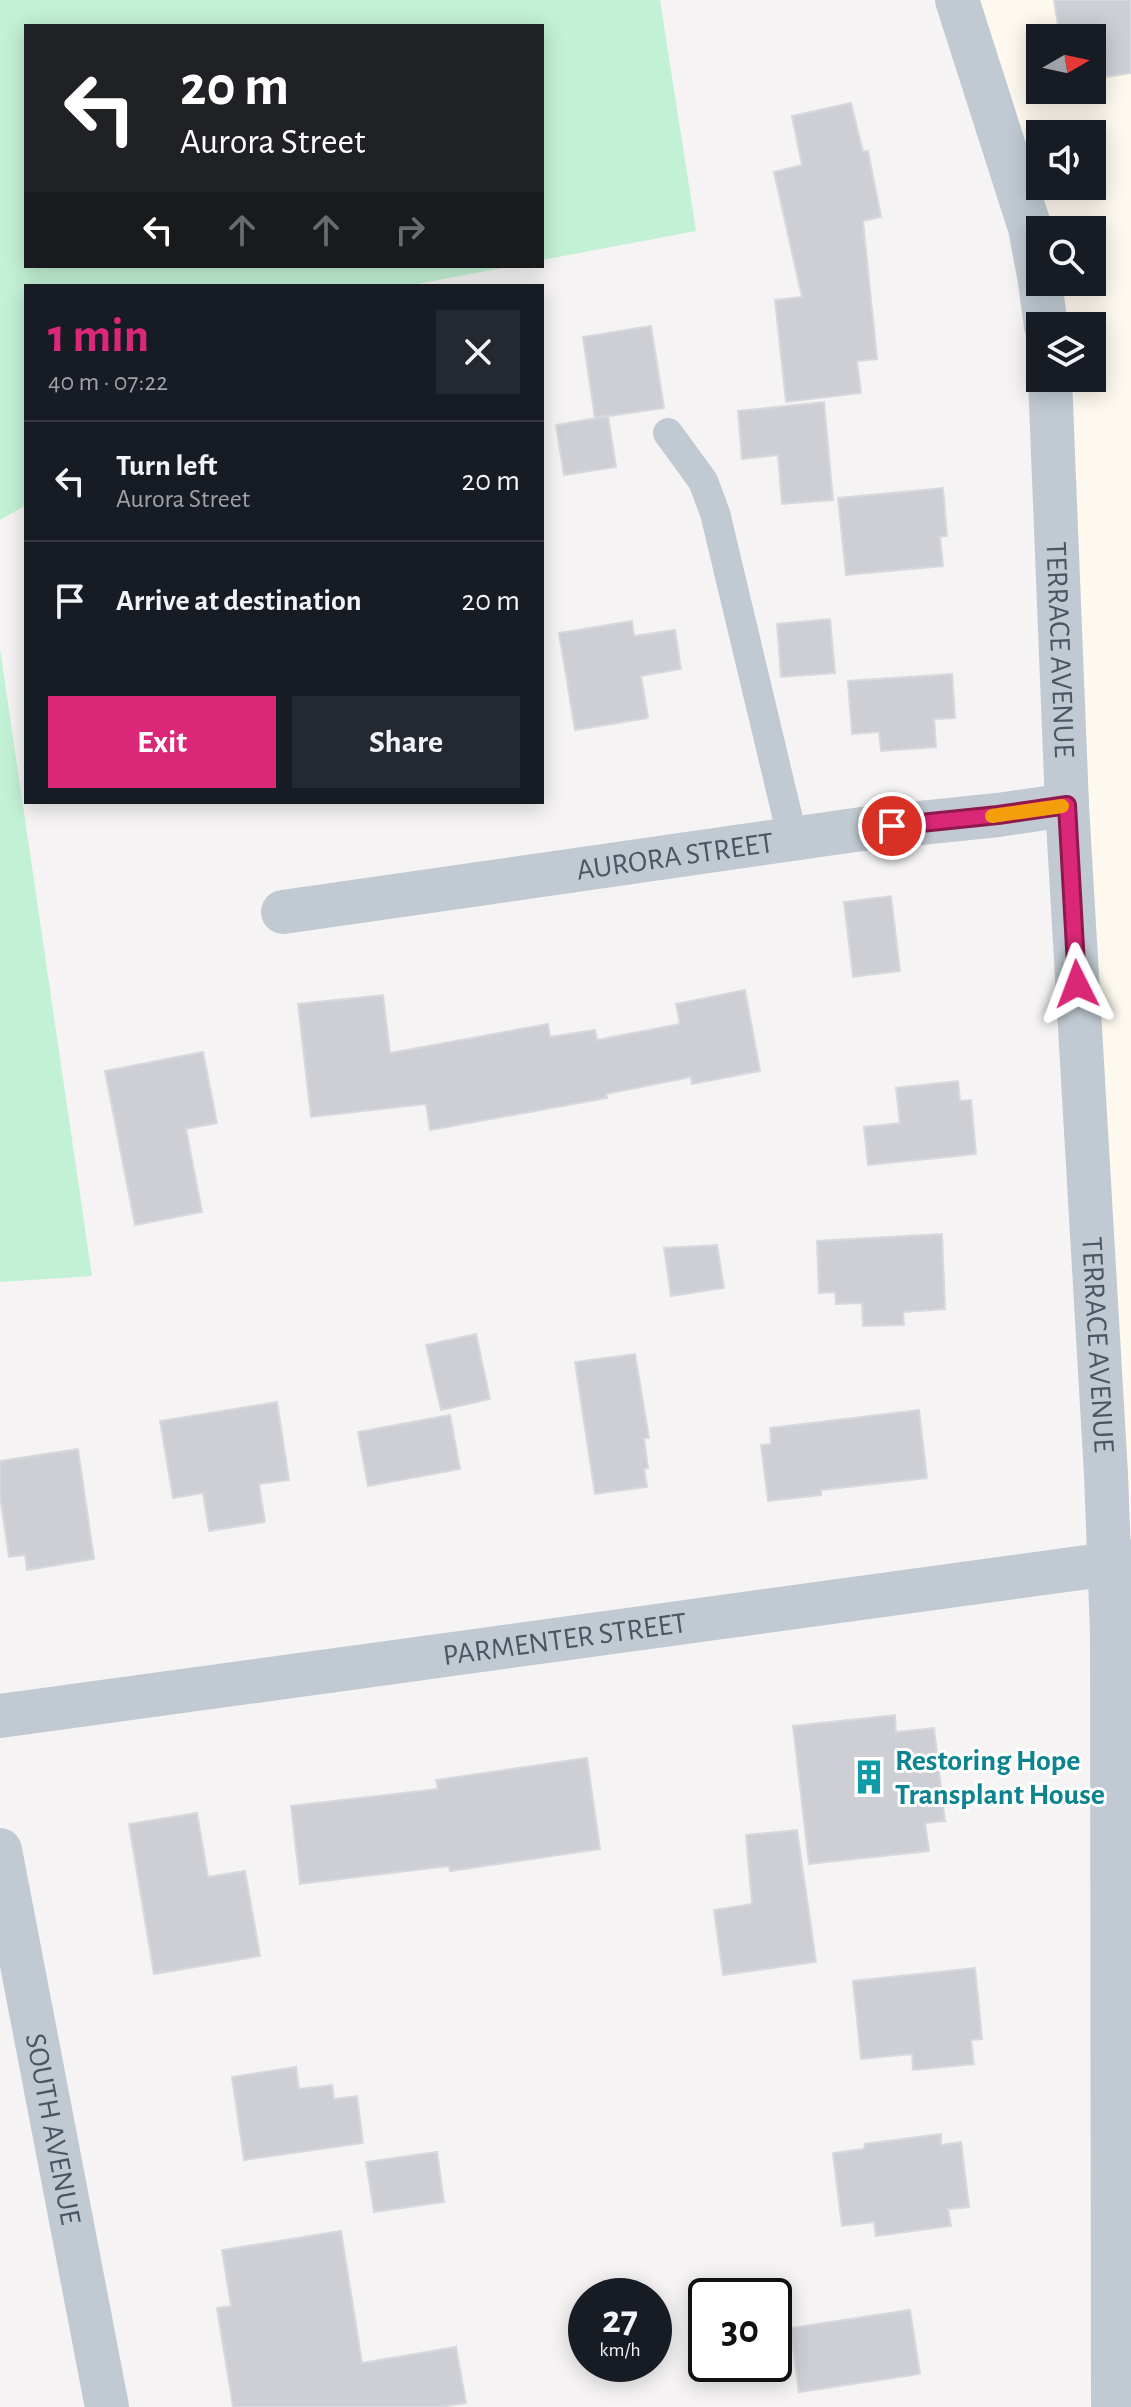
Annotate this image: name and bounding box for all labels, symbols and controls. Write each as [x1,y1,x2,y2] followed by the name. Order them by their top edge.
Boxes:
[1026,24,1106,104] north arrow
[1026,24,1106,392] map controls
[48,56,152,160] icon: left
[180,59,289,115] text: 20 m
[1026,120,1106,200] button: sound
[180,124,366,160] text: Aurora Street
[136,208,180,252] icon: left
[220,208,264,252] icon: ahead
[304,208,348,252] icon: ahead
[388,208,432,252] icon: right
[1026,216,1106,296] button: search
[436,310,520,394] button: close
[1026,312,1106,392] button: layers
[48,313,149,361] text: 1 min
[48,369,168,395] text: 40 m · 07:22
[116,451,217,481] text: Turn left
[48,459,92,503] icon: left
[462,466,520,496] text: 20 m
[116,486,250,512] text: Aurora Street
[1041,541,1079,758] street label: TERRACE AVENUE
[48,579,92,623] icon: arrive
[116,586,362,616] text: Arrive at destination
[462,586,520,616] text: 20 m
[48,696,276,788] button: Exit
[292,696,520,788] button: Share
[858,792,926,860] pin
[870,804,914,848] icon: arrive
[575,828,776,886] street label: AURORA STREET
[1035,942,1119,1026] position arrow
[1076,1236,1119,1454] street label: TERRACE AVENUE
[441,1608,689,1671] street label: PARMENTER STREET
[895,1746,1105,1810] place label: Restoring Hope Transplant House
[850,1758,888,1796] building icon: Restoring Hope Transplant House
[20,2031,86,2227] street label: SOUTH AVENUE
[688,2278,792,2382] speed limit sign: 30
[602,2300,638,2340] text: 27
[599,2340,641,2360] text: km/h

